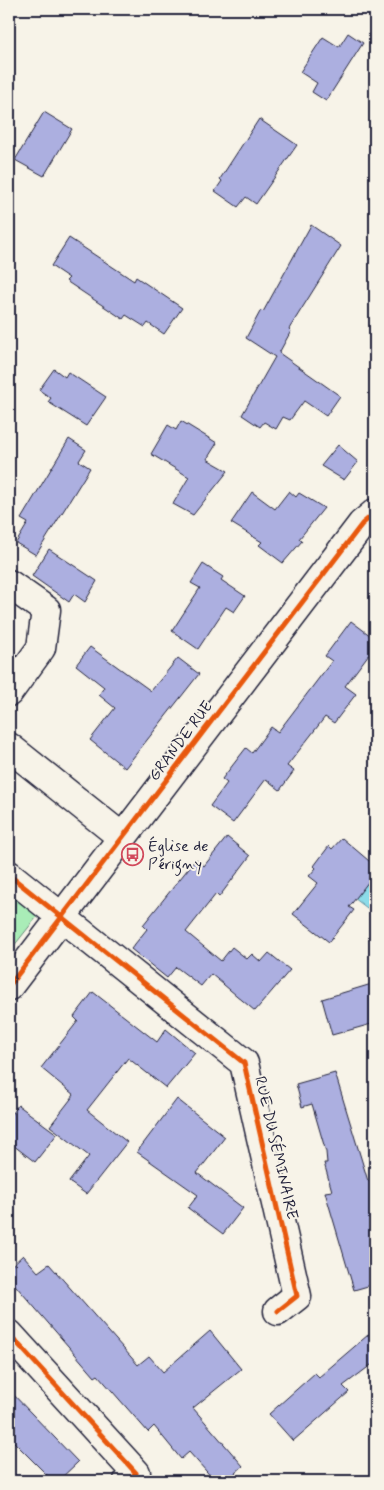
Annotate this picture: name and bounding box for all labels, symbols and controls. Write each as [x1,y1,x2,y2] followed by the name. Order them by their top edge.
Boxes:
[144,697,218,785] street label: GRANDE RUE
[148,836,208,876] place label: Église de Périgny
[120,843,144,867] bus stop icon: Église de Périgny
[249,1074,303,1222] street label: RUE DU SÉMINAIRE

